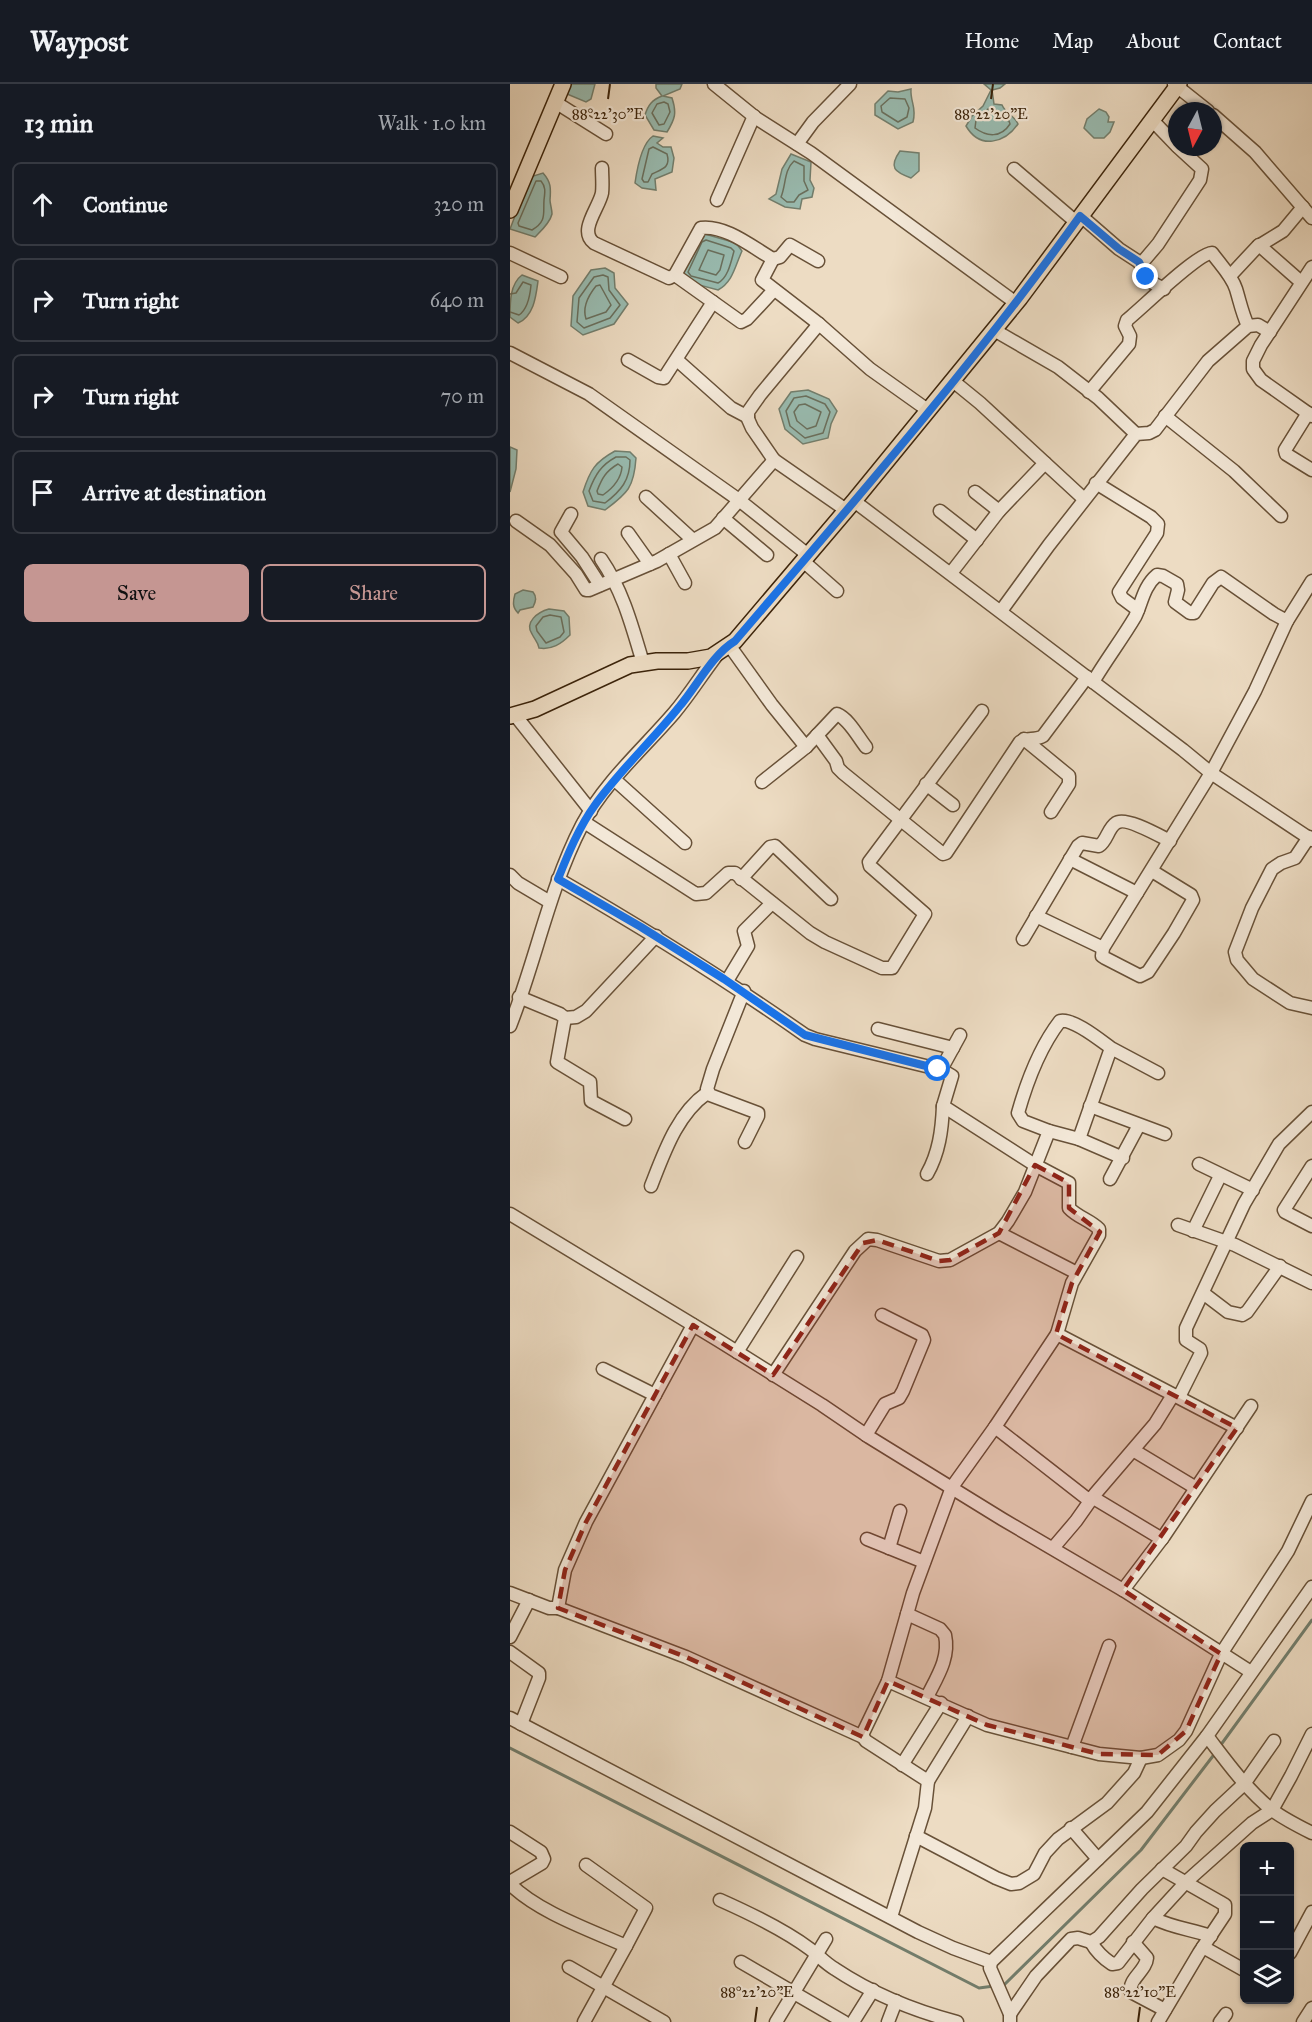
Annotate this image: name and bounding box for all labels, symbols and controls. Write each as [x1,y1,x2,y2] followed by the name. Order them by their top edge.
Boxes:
[30,24,128,59] text: Waypost
[964,28,1019,54] text: Home
[1052,28,1093,54] text: Map
[1126,28,1180,54] text: About
[1213,28,1282,54] text: Contact
[1168,102,1222,156] north arrow
[572,105,644,123] text: 88°22'30"E
[954,105,1028,123] text: 88°22'20"E
[24,107,93,139] text: 13 min
[378,111,486,135] text: Walk · 1.0 km
[26,188,59,221] icon: ahead
[83,191,168,218] text: Continue
[433,192,484,216] text: 320 m
[1132,263,1158,289] route end
[26,284,59,317] icon: right
[83,287,179,314] text: Turn right
[430,288,484,312] text: 640 m
[26,380,59,413] icon: right
[83,383,179,410] text: Turn right
[441,384,484,408] text: 70 m
[26,476,59,509] icon: arrive
[83,479,266,506] text: Arrive at destination
[24,564,249,622] button: Save
[261,564,486,622] button: Share
[924,1055,950,1081] route start
[1240,1842,1294,2004] map controls
[1240,1842,1294,1896] button: +
[1240,1896,1294,1950] button: −
[1240,1950,1294,2004] button: layers
[720,1983,794,2001] text: 88°22'20"E
[1104,1983,1176,2001] text: 88°22'10"E

